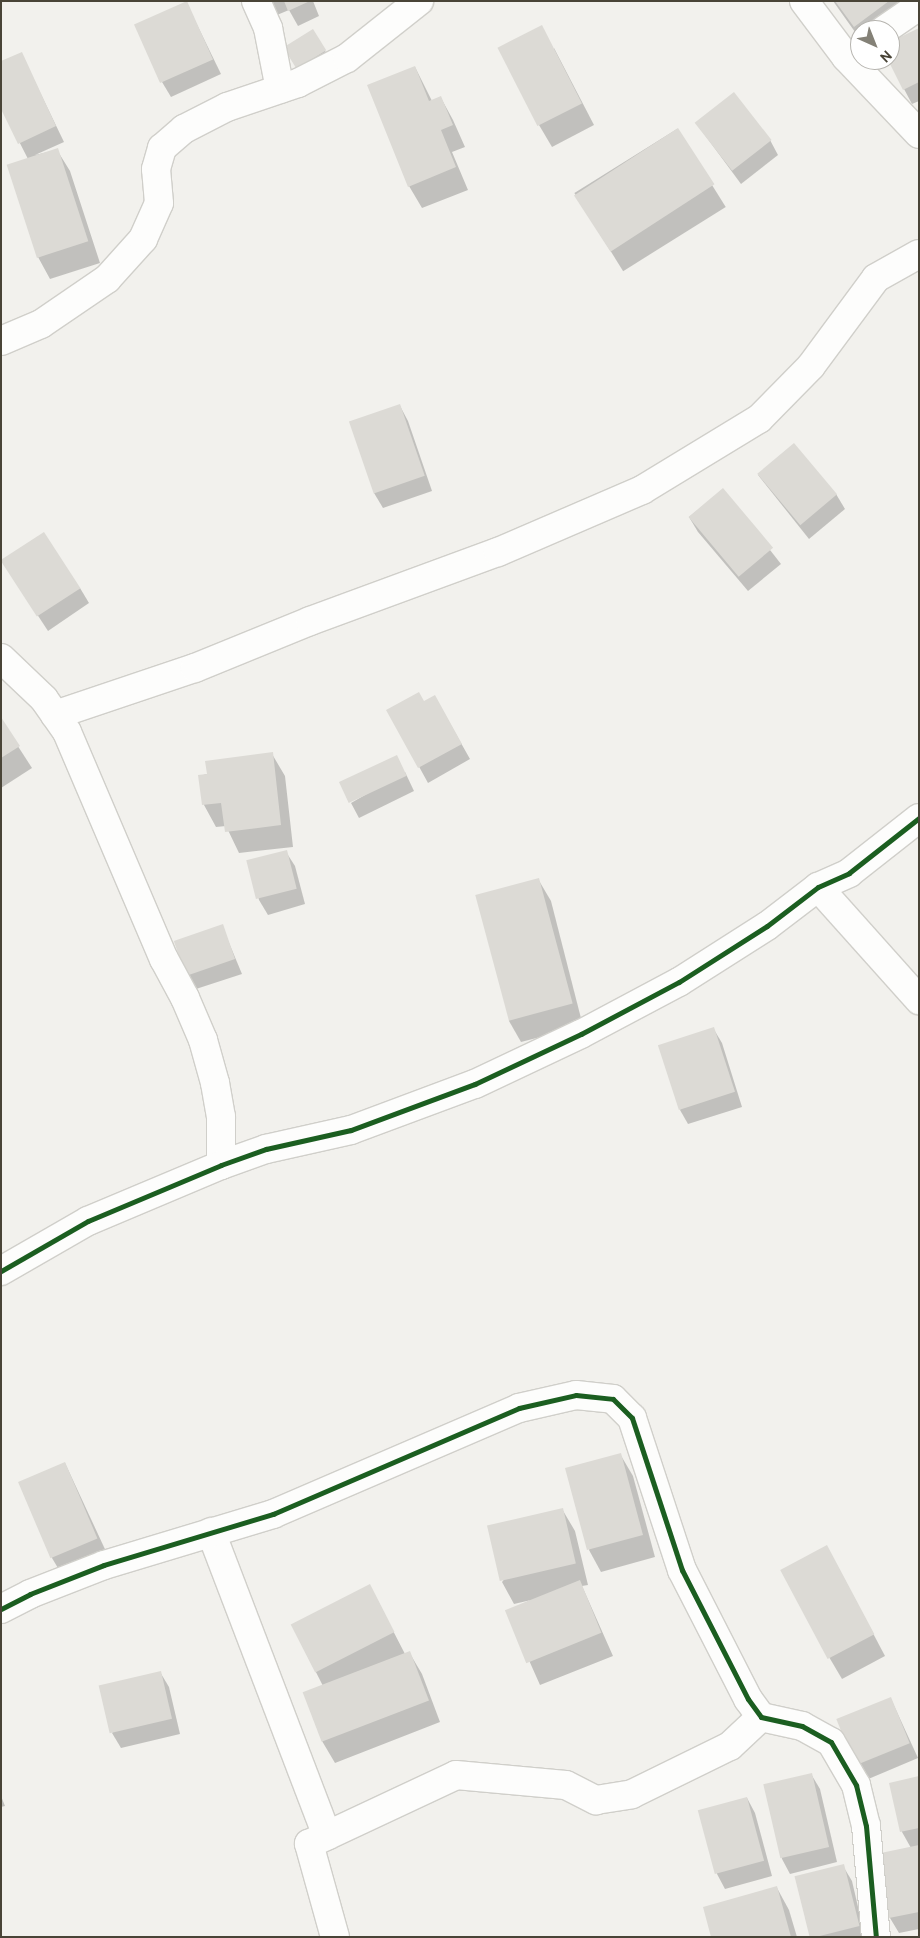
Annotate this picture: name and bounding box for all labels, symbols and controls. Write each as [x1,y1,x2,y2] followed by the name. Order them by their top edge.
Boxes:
[850,20,900,70] north arrow
[876,46,895,65] text: N

